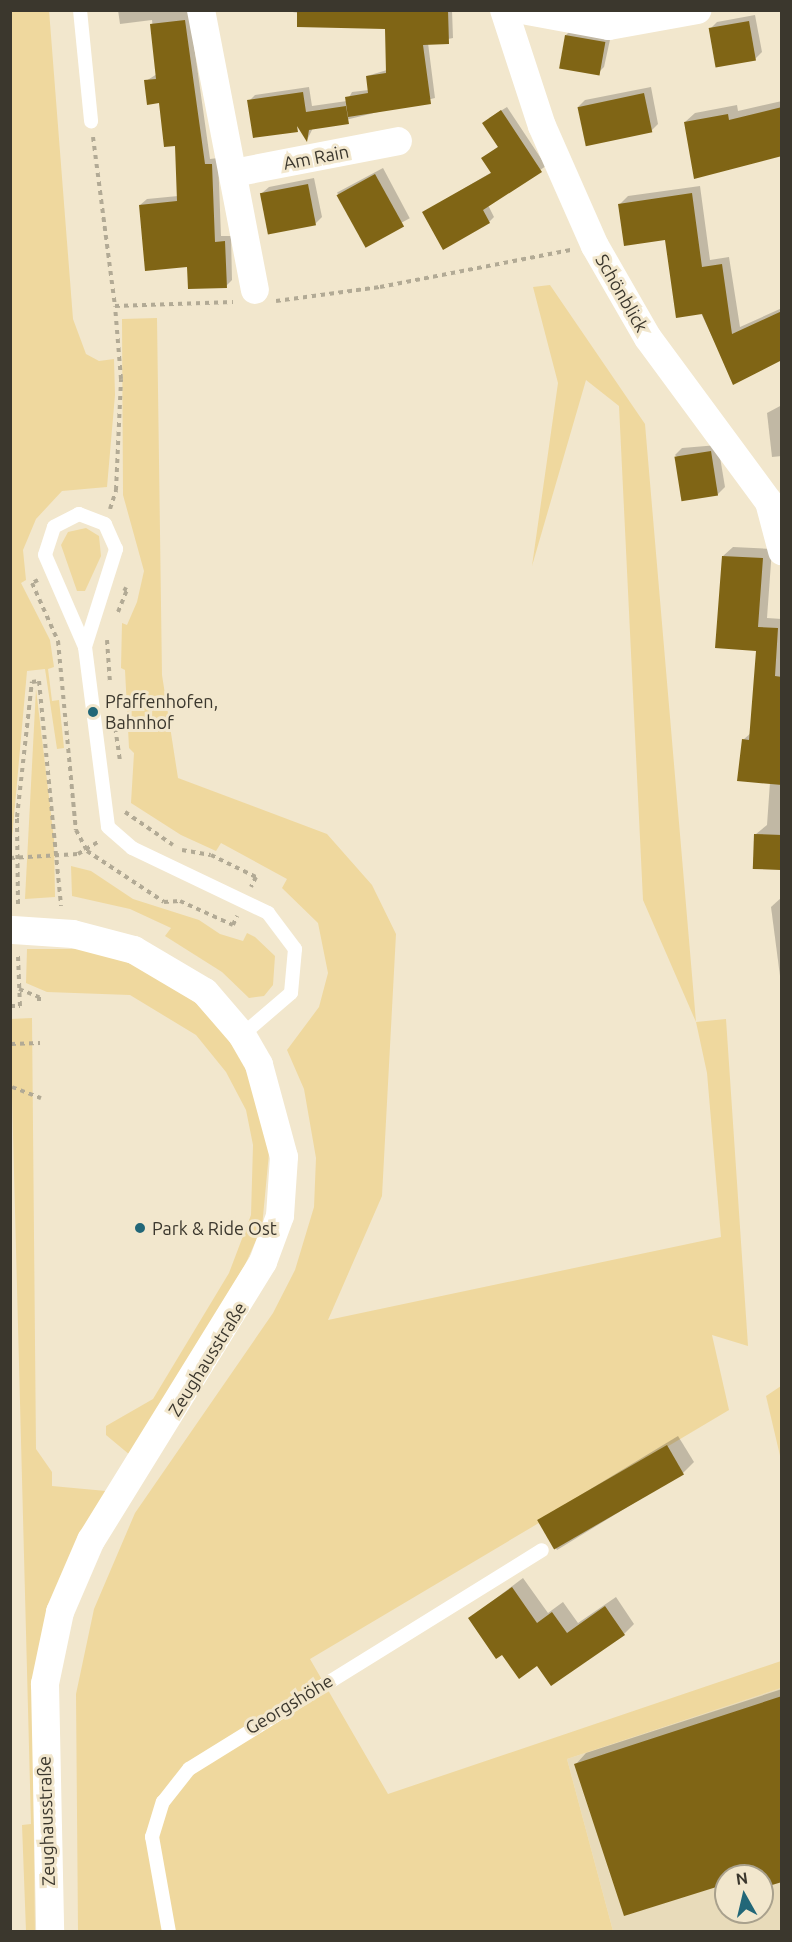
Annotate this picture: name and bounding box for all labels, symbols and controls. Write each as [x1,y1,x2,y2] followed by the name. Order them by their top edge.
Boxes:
[281,140,351,174] street label: Am Rain
[591,250,653,336] street label: Schönblick
[105,691,218,734] place label: Pfaffenhofen, Bahnhof
[86,705,100,719] marker: Pfaffenhofen, Bahnhof
[152,1217,277,1239] place label: Park & Ride Ost
[133,1221,147,1235] marker: Park & Ride Ost
[163,1298,251,1420] street label: Zeughausstraße
[241,1669,337,1739] street label: Georgshöhe
[33,1756,59,1886] street label: Zeughausstraße
[714,1864,774,1924] north arrow
[735,1868,749,1888] text: N

